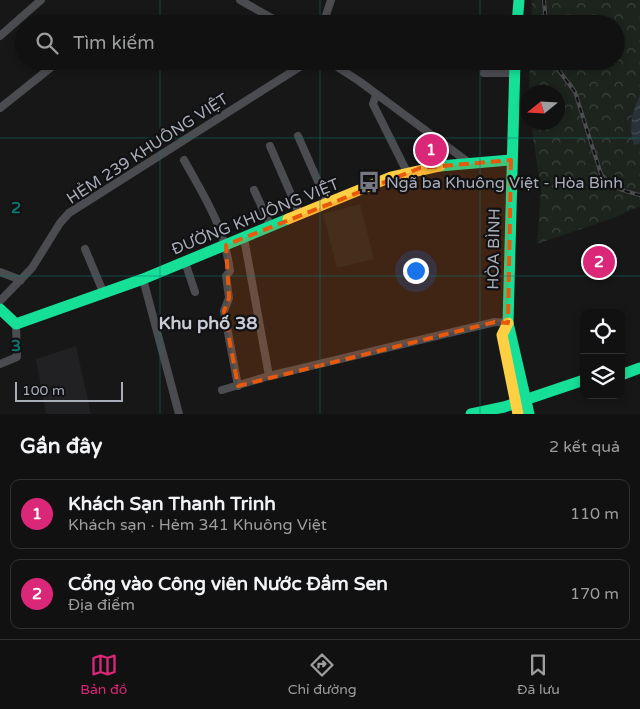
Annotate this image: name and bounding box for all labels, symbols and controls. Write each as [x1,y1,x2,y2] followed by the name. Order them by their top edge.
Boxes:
[15,15,625,70] search box
[33,29,61,57] icon: search
[73,32,155,54] text: Tìm kiếm
[520,85,565,130] north arrow
[63,89,232,209] street label: HẺM 239 KHUÔNG VIỆT
[415,131,447,169] pin: 1
[356,169,382,195] bus stop icon: Ngã ba Khuông Việt - Hòa Bình
[386,173,623,193] place label: Ngã ba Khuông Việt - Hòa Bình
[169,174,342,260] street label: ĐƯỜNG KHUÔNG VIỆT
[11,198,21,218] text: 2
[483,208,505,290] street label: HÒA BÌNH
[583,243,615,281] pin: 2
[403,258,429,284] your location
[580,309,625,399] map controls
[580,309,625,354] button: locate
[158,312,258,334] district label: Khu phố 38
[11,336,21,356] text: 3
[580,354,625,399] button: layers
[15,379,122,402] scale bar
[22,382,65,399] text: 100 m
[20,434,102,459] text: Gần đây
[549,437,620,457] text: 2 kết quả
[68,493,276,515] text: Khách Sạn Thanh Trinh
[32,504,42,524] text: 1
[570,504,619,524] text: 110 m
[68,515,327,535] text: Khách sạn · Hẻm 341 Khuông Việt
[68,573,388,595] text: Cổng vào Công viên Nước Đầm Sen
[32,584,42,604] text: 2
[570,584,619,604] text: 170 m
[68,595,135,615] text: Địa điểm
[80,651,127,698] tab: Bản đồ
[288,651,357,698] tab: Chỉ đường
[517,651,560,698] tab: Đã lưu

